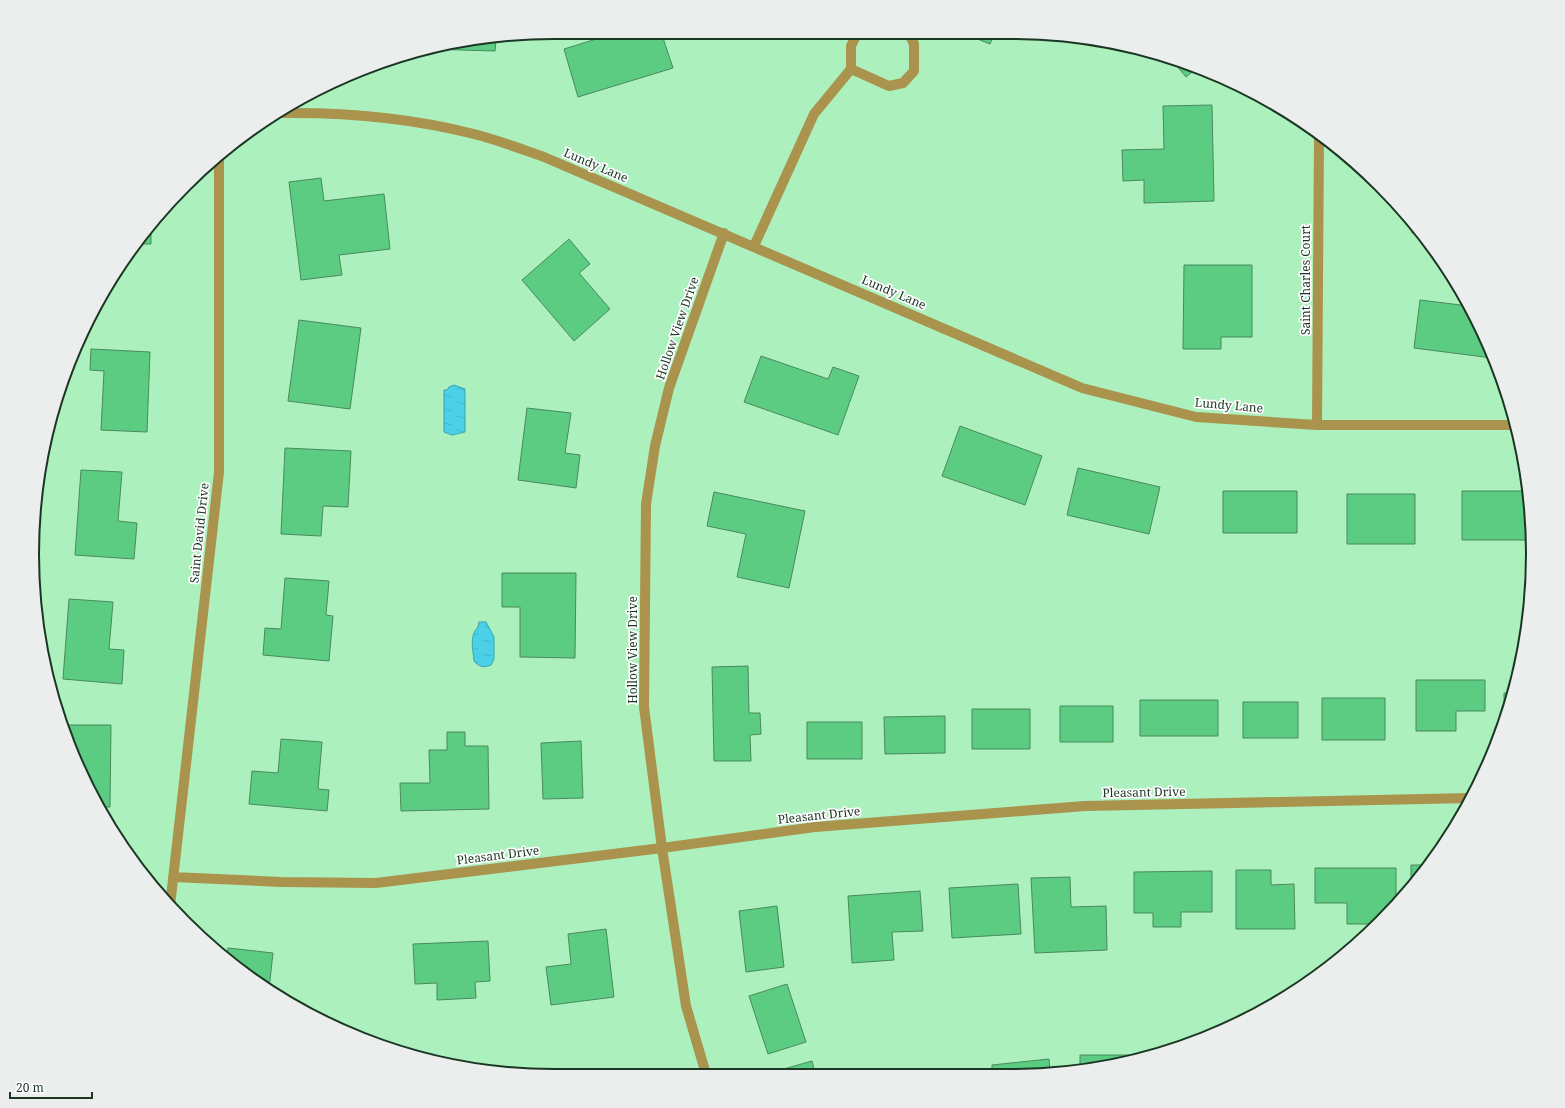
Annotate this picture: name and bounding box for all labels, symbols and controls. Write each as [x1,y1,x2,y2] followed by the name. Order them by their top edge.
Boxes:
[561,144,631,186] street label: Lundy Lane
[1297,225,1314,335] street label: Saint Charles Court
[859,271,929,313] street label: Lundy Lane
[651,274,703,382] street label: Hollow View Drive
[1194,394,1264,416] street label: Lundy Lane
[185,482,213,584] street label: Saint David Drive
[624,596,641,704] street label: Hollow View Drive
[1102,783,1186,801] street label: Pleasant Drive
[777,802,861,828] street label: Pleasant Drive
[456,842,540,868] street label: Pleasant Drive
[10,1074,92,1100] scale bar
[16,1079,44,1096] text: 20 m

